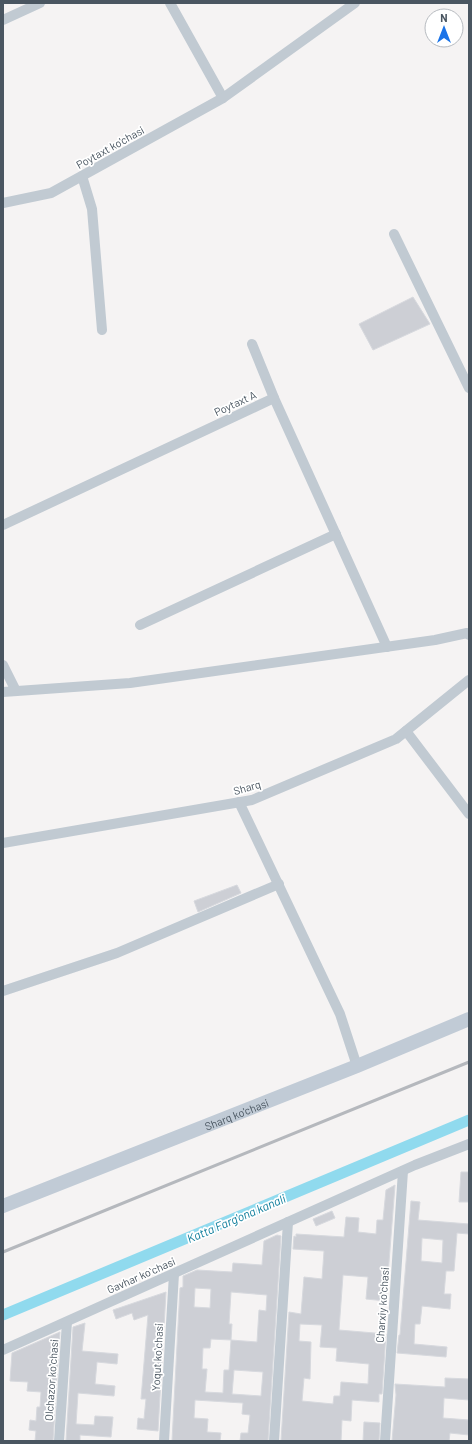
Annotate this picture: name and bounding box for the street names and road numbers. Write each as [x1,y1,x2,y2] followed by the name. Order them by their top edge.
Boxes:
[74,123,146,171] street label: Poytaxt ko'chasi
[212,387,258,418] street label: Poytaxt A
[232,777,262,797] street label: Sharq
[203,1095,270,1132] street label: Sharq ko'chasi
[105,1254,177,1296] street label: Gavhar koʻchasi
[373,1267,391,1343] street label: Charxiy koʻchasi
[149,1323,165,1391] street label: Yoqut koʻchasi
[42,1338,60,1421] street label: Olchazor koʻchasi

